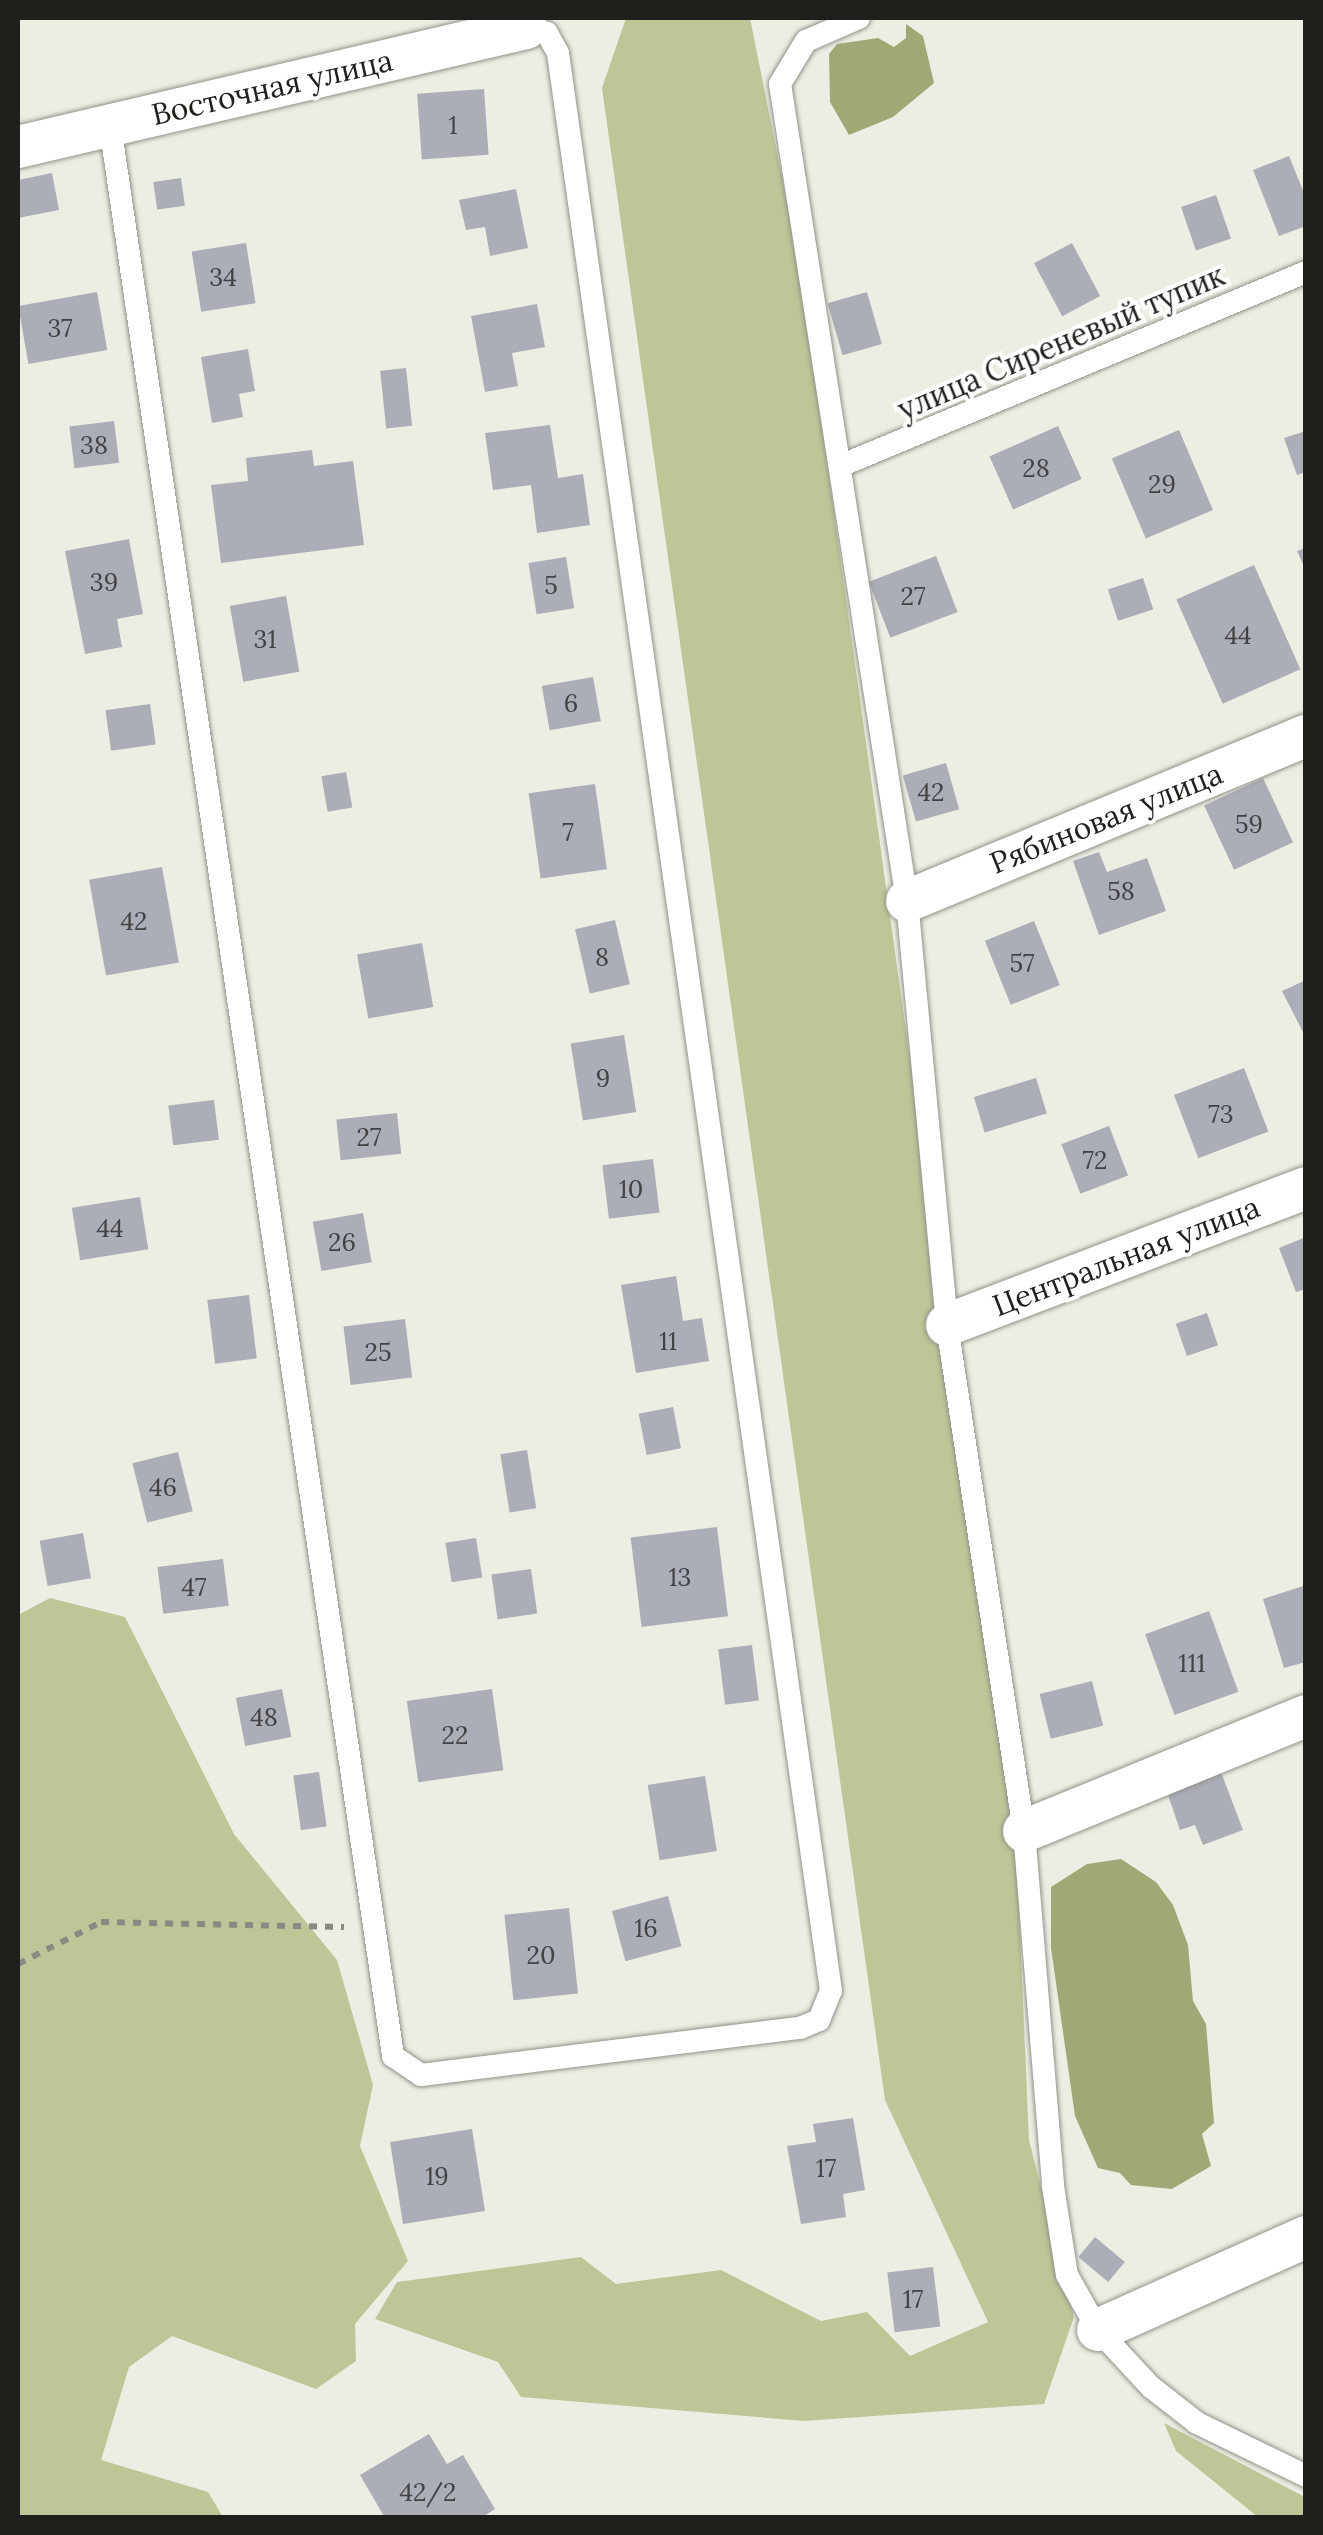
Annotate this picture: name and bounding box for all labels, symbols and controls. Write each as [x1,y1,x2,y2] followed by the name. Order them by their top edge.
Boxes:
[148,42,396,132] street label: Восточная улица
[448,110,458,140] house number: 1
[892,257,1230,427] street label: улица Сиреневый тупик
[209,262,237,292] house number: 34
[48,313,72,343] house number: 37
[80,430,108,460] house number: 38
[1022,453,1050,483] house number: 28
[1148,469,1176,499] house number: 29
[90,567,118,597] house number: 39
[544,570,558,600] house number: 5
[901,581,925,611] house number: 27
[1224,620,1252,650] house number: 44
[253,624,277,654] house number: 31
[564,688,578,718] house number: 6
[985,755,1227,881] street label: Рябиновая улица
[918,777,944,807] house number: 42
[1235,809,1263,839] house number: 59
[562,817,574,847] house number: 7
[1107,876,1135,906] house number: 58
[121,906,147,936] house number: 42
[595,942,609,972] house number: 8
[1009,948,1035,978] house number: 57
[596,1063,610,1093] house number: 9
[1208,1099,1234,1129] house number: 73
[357,1122,381,1152] house number: 27
[1083,1145,1107,1175] house number: 72
[619,1174,643,1204] house number: 10
[987,1188,1265,1324] street label: Центральная улица
[96,1213,124,1243] house number: 44
[328,1227,356,1257] house number: 26
[659,1326,677,1356] house number: 11
[364,1337,392,1367] house number: 25
[149,1472,177,1502] house number: 46
[668,1562,692,1592] house number: 13
[181,1572,207,1602] house number: 47
[1178,1648,1206,1678] house number: 111
[250,1702,278,1732] house number: 48
[442,1720,468,1750] house number: 22
[634,1913,658,1943] house number: 16
[527,1940,555,1970] house number: 20
[816,2153,836,2183] house number: 17
[425,2161,449,2191] house number: 19
[903,2284,923,2314] house number: 17
[399,2477,457,2507] house number: 42/2

